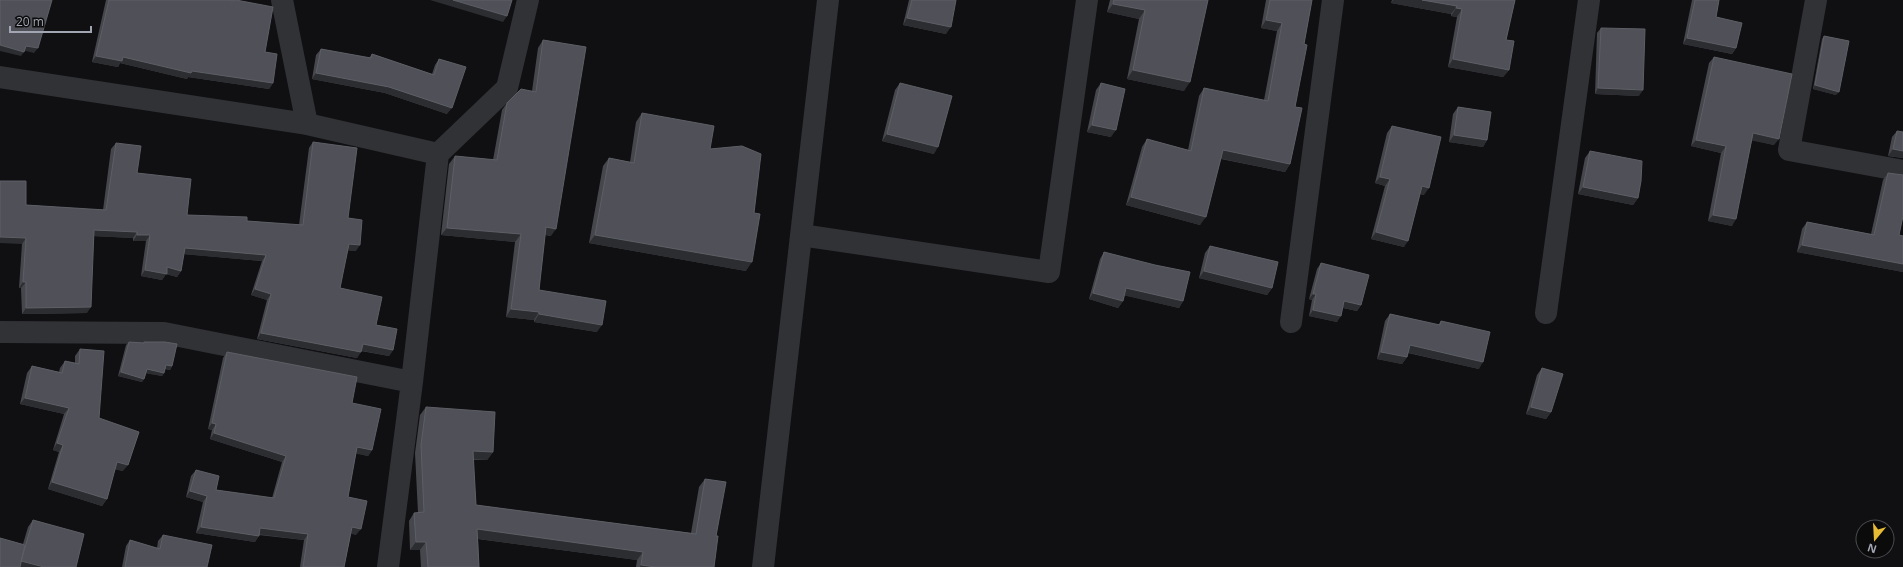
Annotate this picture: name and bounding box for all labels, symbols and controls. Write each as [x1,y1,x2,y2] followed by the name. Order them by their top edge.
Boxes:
[10,8,91,34] scale bar
[16,13,44,30] text: 20 m
[1855,519,1895,559] north arrow
[1865,540,1878,558] text: N

